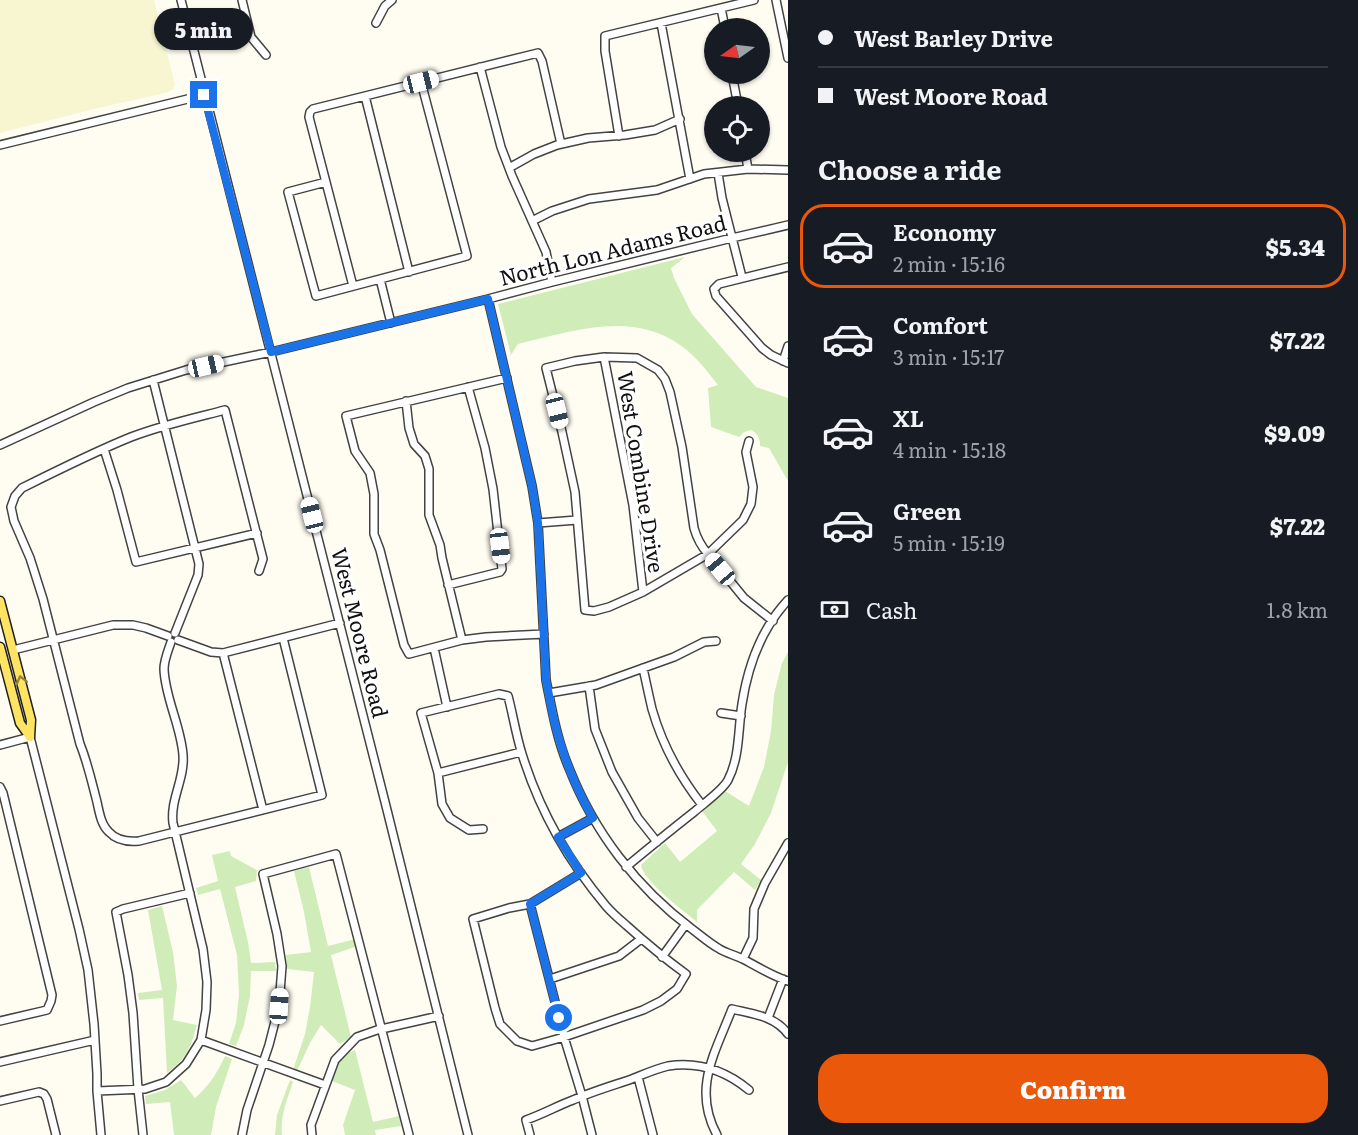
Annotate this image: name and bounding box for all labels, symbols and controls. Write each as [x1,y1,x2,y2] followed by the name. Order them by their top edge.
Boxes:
[154,8,254,50] callout: 5 min
[175,14,232,44] text: 5 min
[704,18,770,84] north arrow
[704,18,770,162] map controls
[854,21,1053,54] text: West Barley Drive
[401,69,441,95] car
[854,79,1048,112] text: West Moore Road
[190,81,217,108] route end
[704,96,770,162] button: locate
[818,148,1001,188] text: Choose a ride
[496,205,729,292] street label: North Lon Adams Road
[893,215,996,248] text: Economy
[821,219,875,273] icon: car
[1265,230,1325,263] text: $5.34
[893,248,1005,278] text: 2 min · 15:16
[893,308,988,341] text: Comfort
[821,312,875,366] icon: car
[1270,323,1325,356] text: $7.22
[893,341,1004,371] text: 3 min · 15:17
[186,353,226,379] car
[611,368,674,575] street label: West Combine Drive
[544,391,570,431] car
[893,401,924,434] text: XL
[821,405,875,459] icon: car
[1264,416,1325,449] text: $9.09
[893,434,1006,464] text: 4 min · 15:18
[893,494,962,527] text: Green
[299,495,325,535] car
[821,498,875,552] icon: car
[1270,509,1325,542] text: $7.22
[489,527,511,565] car
[893,527,1005,557] text: 5 min · 15:19
[325,544,398,721] street label: West Moore Road
[702,549,738,589] car
[818,593,851,626] icon: cash
[866,593,917,626] text: Cash
[1267,594,1328,624] text: 1.8 km
[15,675,28,685] one-way arrow
[269,987,289,1025] car
[545,1004,572,1031] route start
[818,1054,1328,1123] button: Confirm

